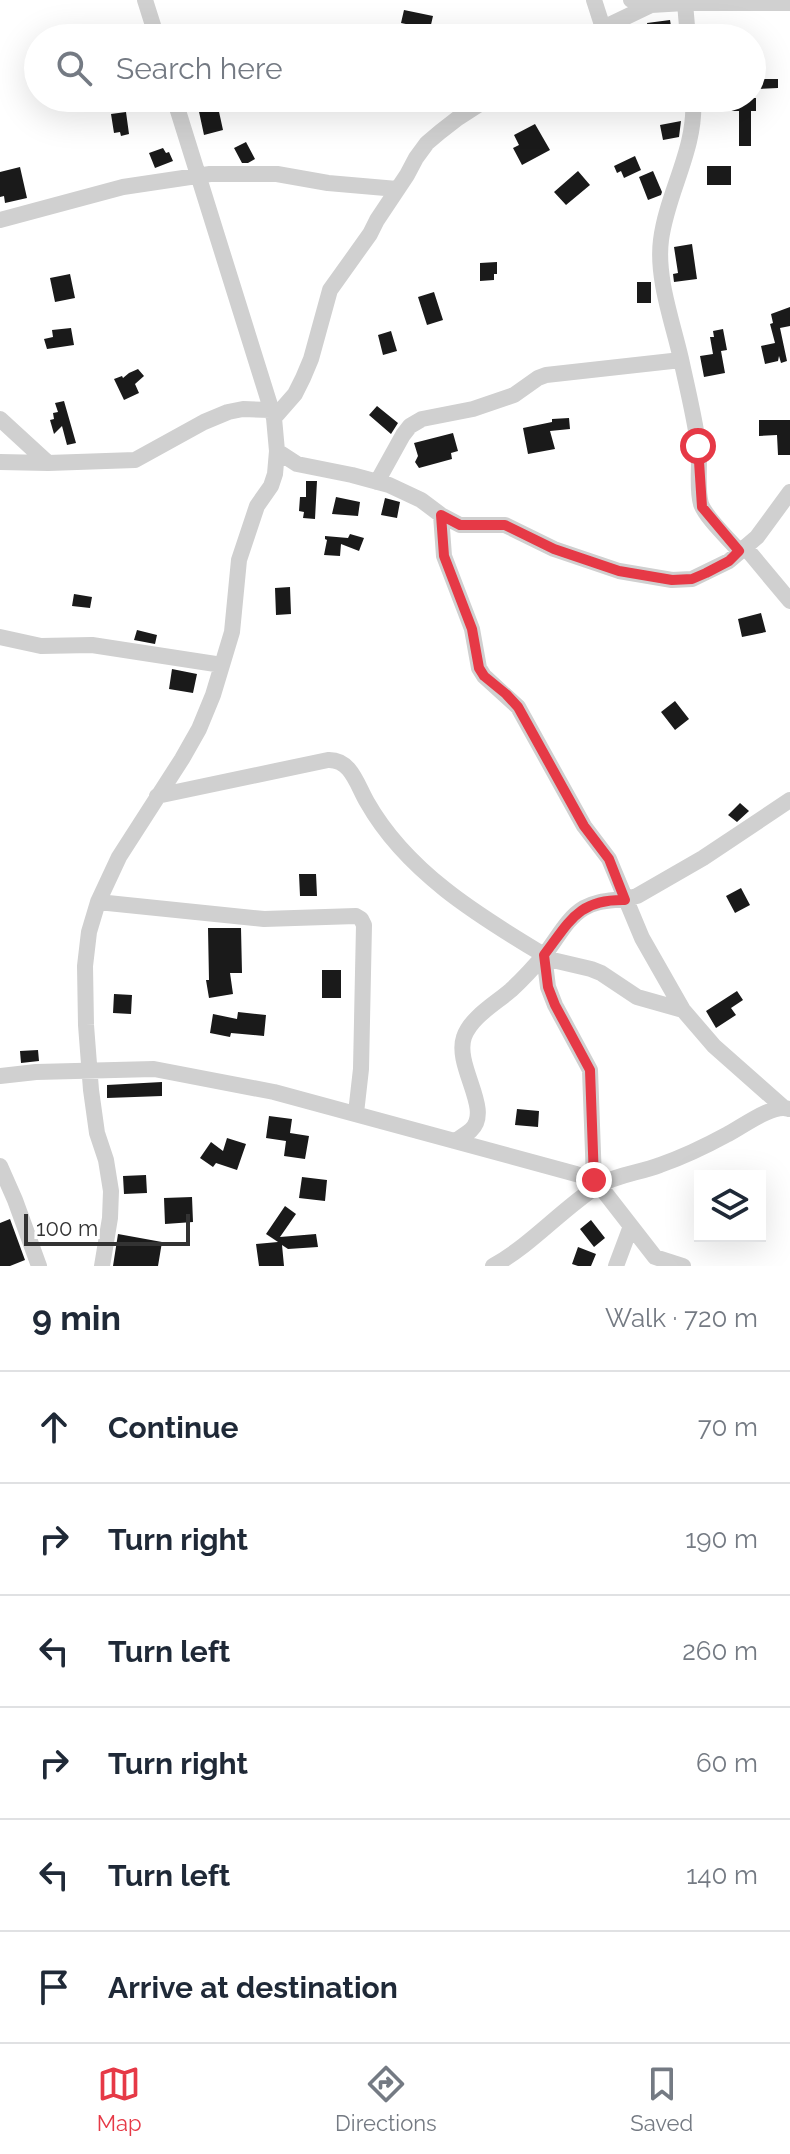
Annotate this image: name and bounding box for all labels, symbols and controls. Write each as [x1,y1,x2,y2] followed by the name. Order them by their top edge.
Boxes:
[24,24,766,112] search box
[52,46,96,90] icon: search
[116,51,283,86] text: Search here
[680,428,716,464] route start
[576,1162,612,1198] route end
[694,1170,766,1242] map controls
[694,1170,766,1242] button: layers
[24,1210,190,1246] scale bar
[36,1215,98,1241] text: 100 m
[32,1298,121,1338] text: 9 min
[605,1303,758,1333] text: Walk · 720 m
[32,1405,76,1449] icon: ahead
[108,1410,239,1445] text: Continue
[698,1412,758,1442] text: 70 m
[32,1517,76,1561] icon: right
[108,1522,248,1557] text: Turn right
[685,1524,758,1554] text: 190 m
[32,1629,76,1673] icon: left
[108,1634,230,1669] text: Turn left
[682,1636,758,1666] text: 260 m
[32,1741,76,1785] icon: right
[108,1746,248,1781] text: Turn right
[696,1748,758,1778] text: 60 m
[32,1853,76,1897] icon: left
[108,1858,230,1893] text: Turn left
[686,1860,758,1890] text: 140 m
[32,1965,76,2009] icon: arrive
[108,1970,398,2005] text: Arrive at destination
[97,2062,142,2136] tab: Map
[335,2062,437,2136] tab: Directions
[630,2062,693,2136] tab: Saved

